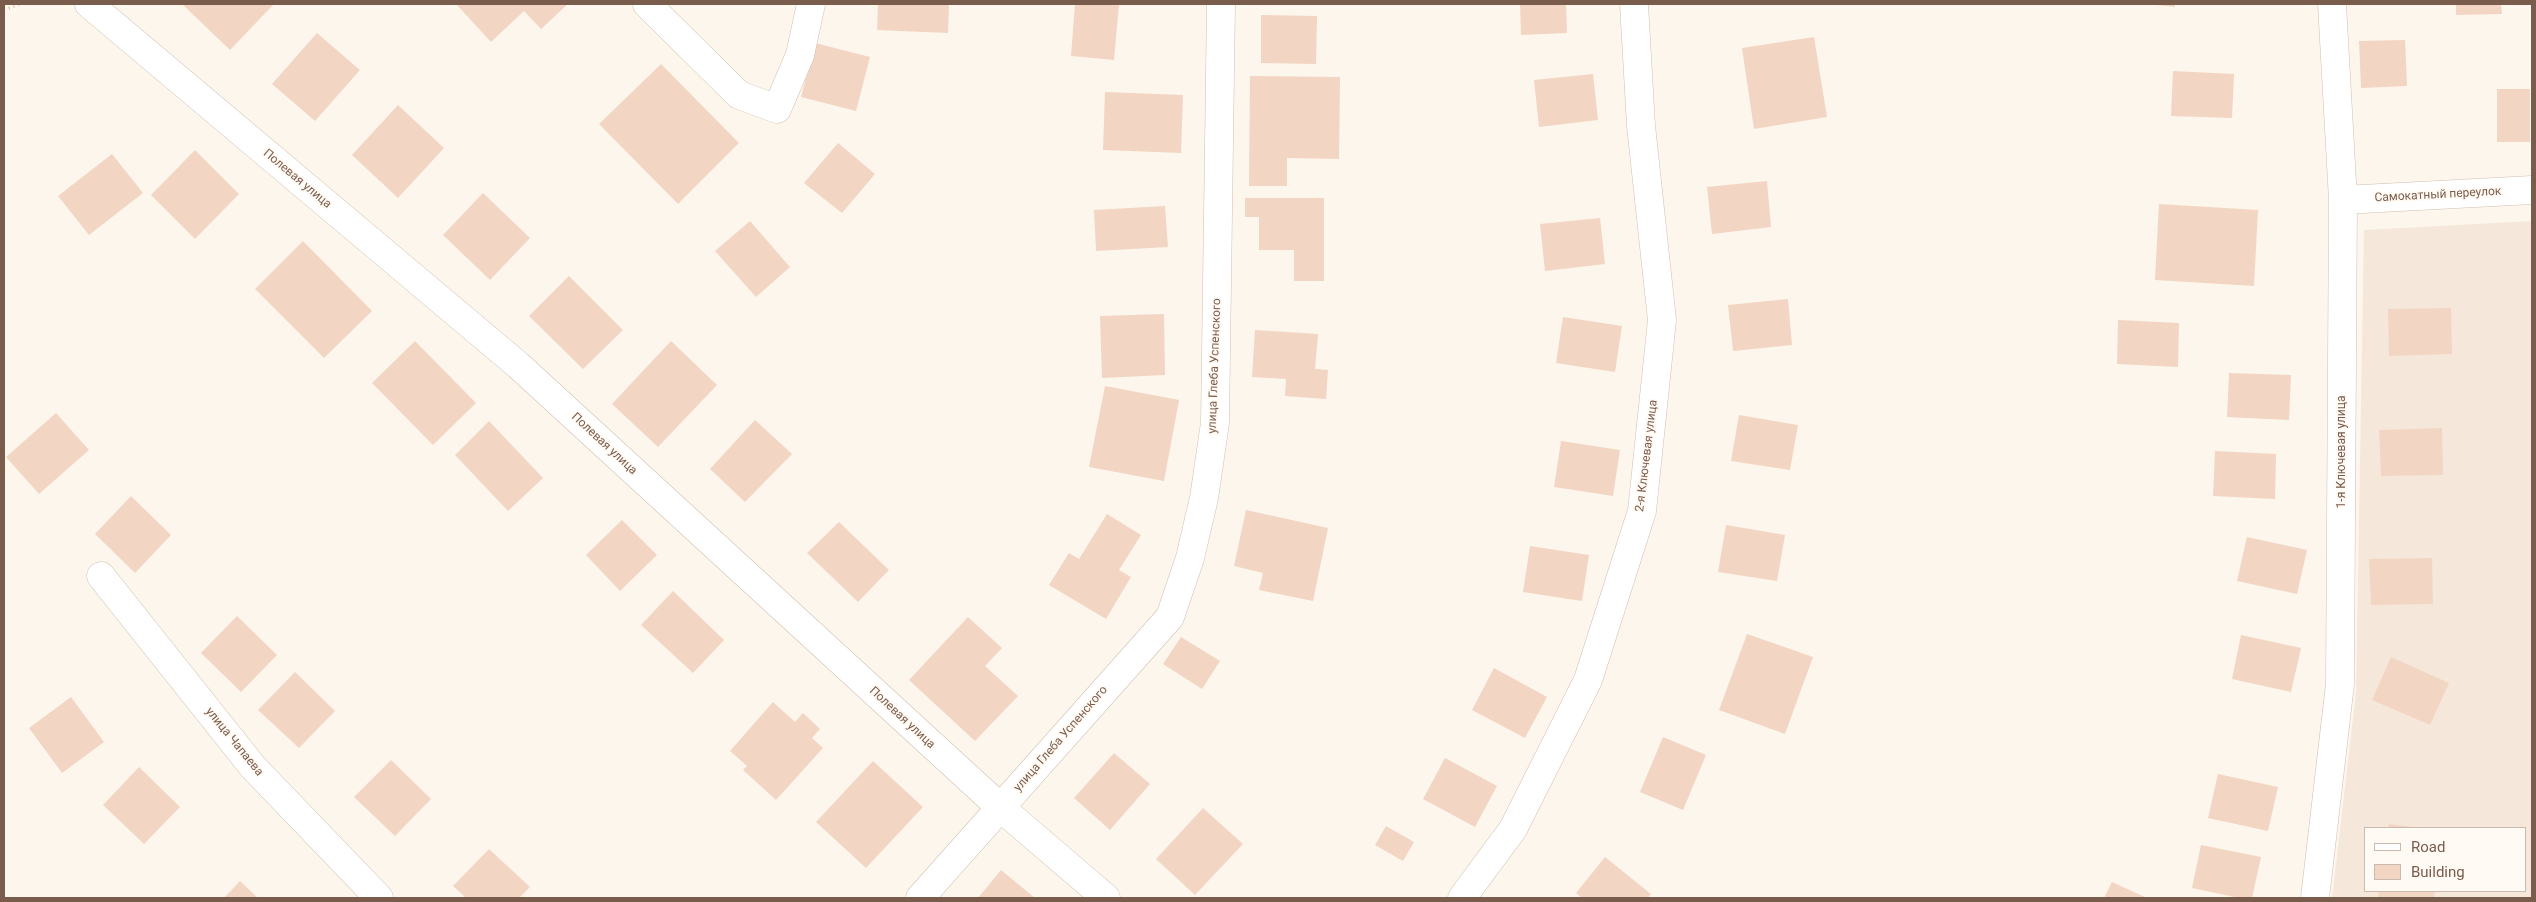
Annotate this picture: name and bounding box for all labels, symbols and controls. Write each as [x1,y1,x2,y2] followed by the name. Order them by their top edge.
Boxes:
[260,146,334,212] street label: Полевая улица
[2374,184,2502,206] street label: Самокатный переулок
[1205,298,1225,434] street label: улица Глеба Успенского
[2335,396,2349,508] street label: 1-я Ключевая улица
[1633,399,1661,513] street label: 2-я Ключевая улица
[568,410,640,478] street label: Полевая улица
[1011,683,1111,795] street label: улица Глеба Успенского
[866,684,938,752] street label: Полевая улица
[202,705,266,779] street label: улица Чапаева
[2364,827,2526,892] legend
[2411,838,2445,856] text: Road
[2411,863,2465,881] text: Building

